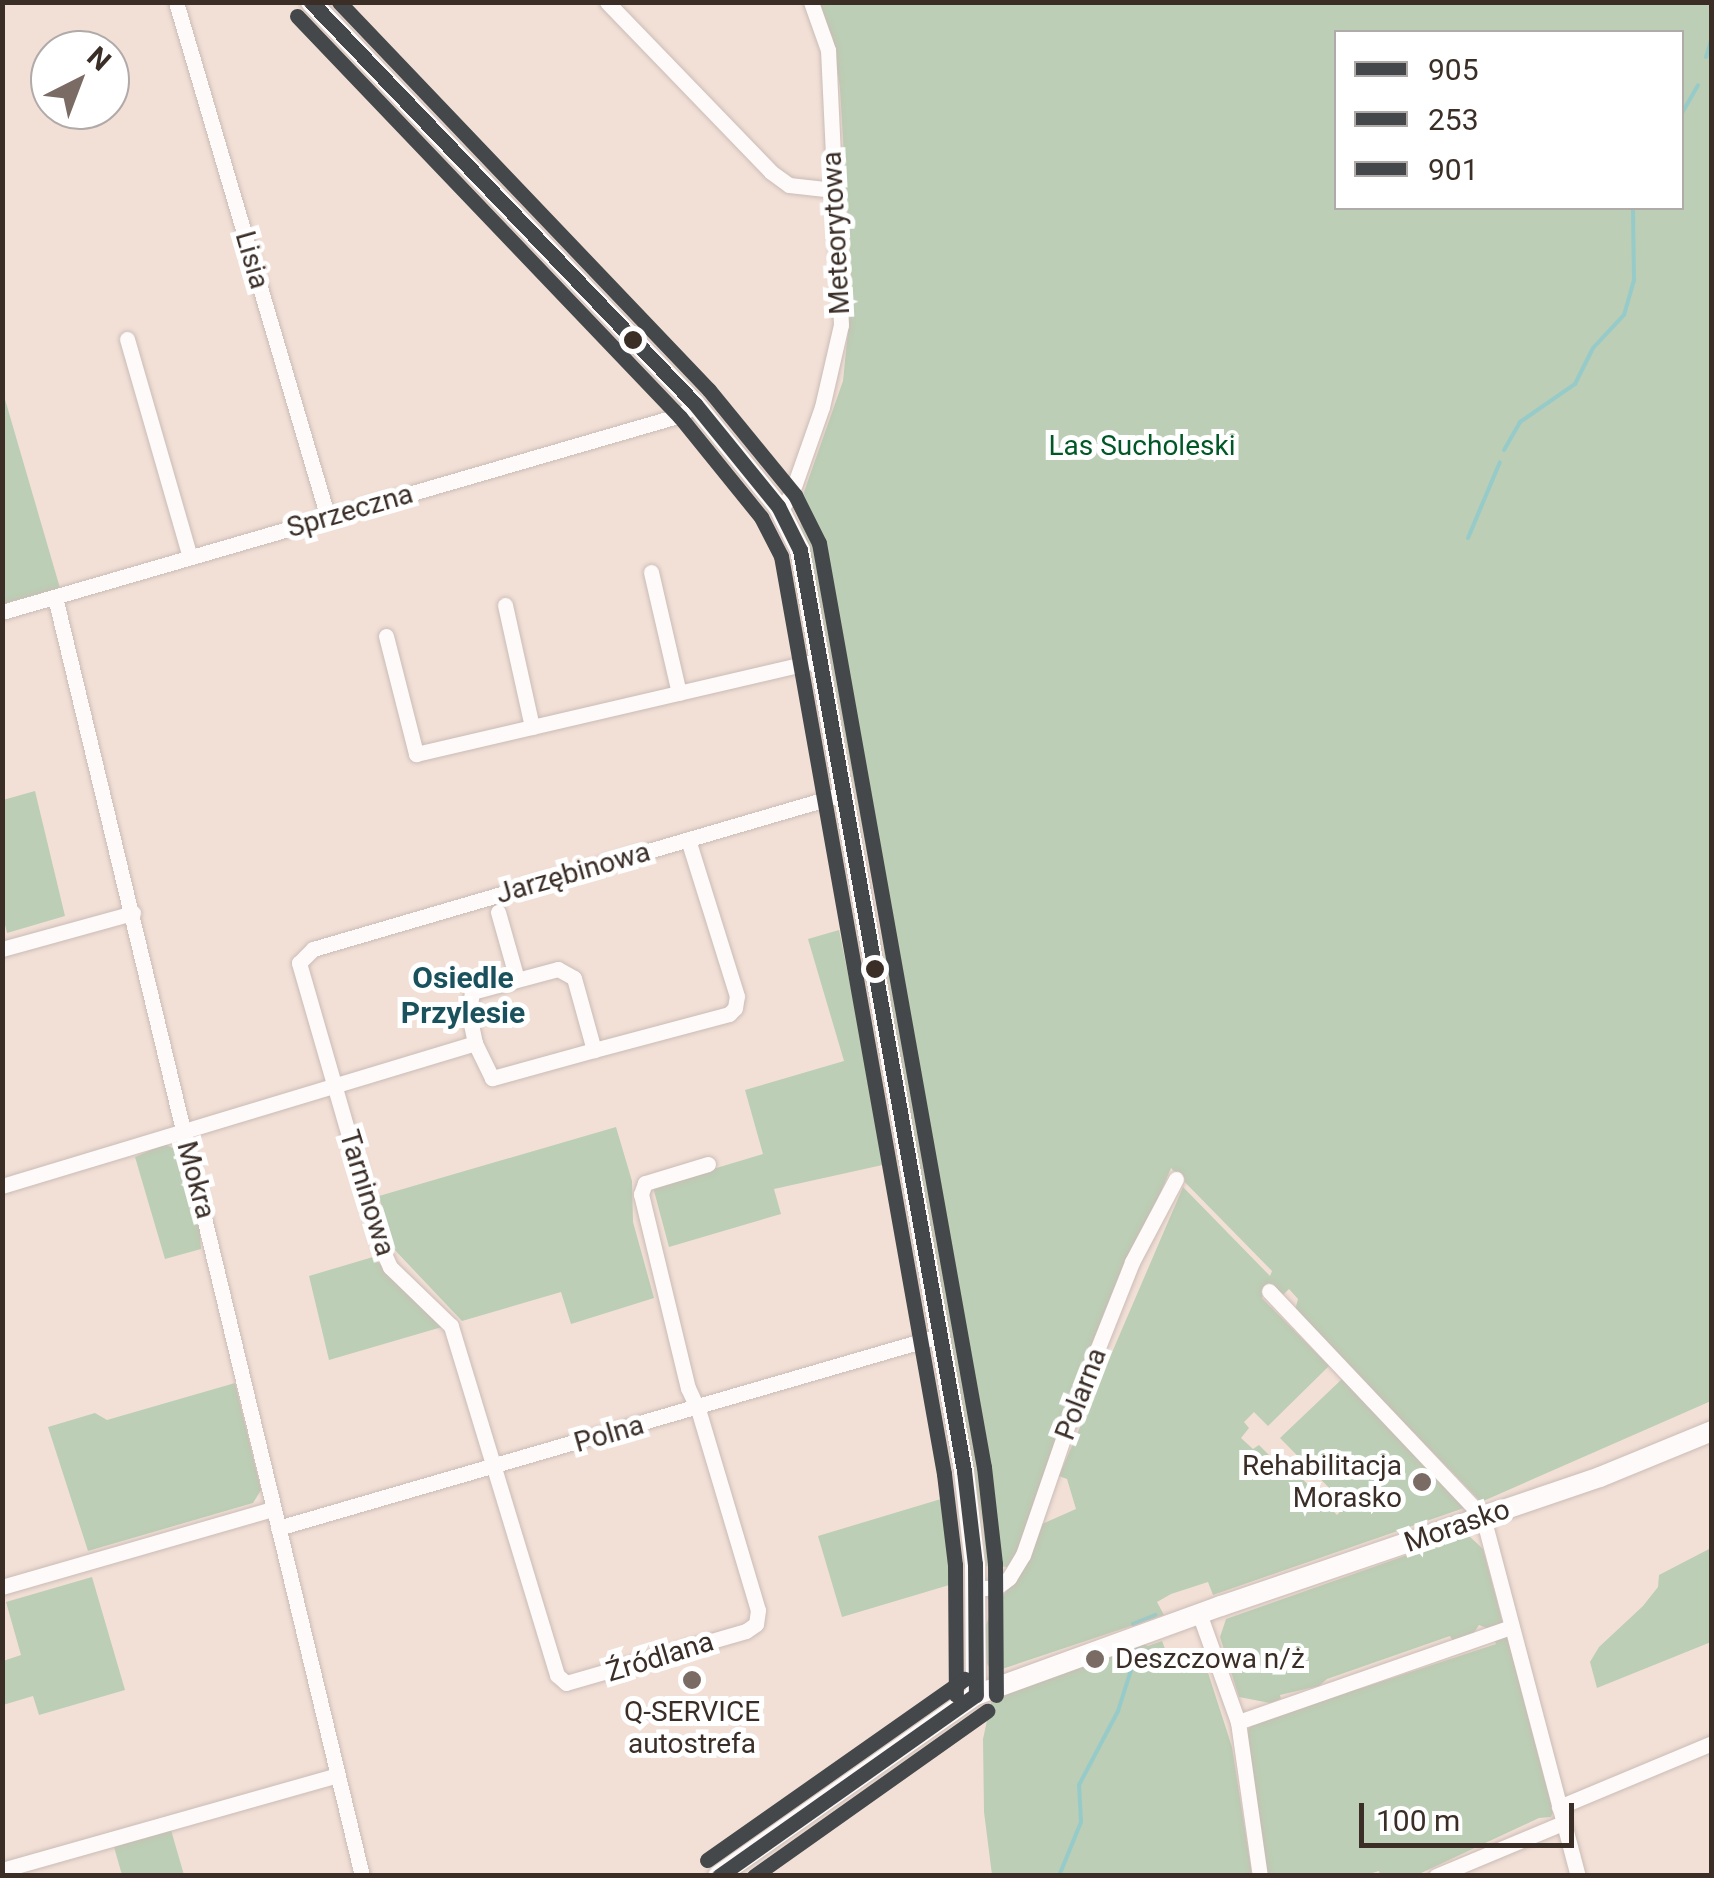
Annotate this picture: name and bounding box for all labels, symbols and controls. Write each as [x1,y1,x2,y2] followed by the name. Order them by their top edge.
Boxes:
[30,30,130,130] north arrow
[1334,30,1684,210] legend
[81,40,117,78] text: N
[1428,52,1479,87] text: 905
[1428,102,1479,137] text: 253
[815,151,857,315] street label: Meteorytowa
[1428,152,1479,187] text: 901
[228,227,276,293] street label: Lisia
[623,330,643,350] unlabelled marker
[1049,429,1235,463] park label: Las Sucholeski
[283,477,417,545] street label: Sprzeczna
[492,835,654,911] street label: Jarzębinowa
[865,959,885,979] unlabelled marker
[401,960,525,1030] district label: Osiedle Przylesie
[332,1126,402,1260] street label: Tarninowa
[170,1138,222,1222] street label: Mokra
[1048,1343,1114,1445] street label: Polarna
[570,1408,648,1460] street label: Polna
[1242,1449,1402,1515] place label: Rehabilitacja Morasko
[1411,1471,1433,1493] marker: Rehabilitacja Morasko
[1400,1492,1514,1560] street label: Morasko
[602,1625,718,1689] street label: Źródlana
[1115,1642,1305,1676] place label: Deszczowa n/ż
[1084,1648,1106,1670] marker: Deszczowa n/ż
[681,1669,703,1691] marker: Q-SERVICE autostrefa
[624,1695,760,1761] place label: Q-SERVICE autostrefa
[1364,1783,1579,1845] scale bar
[1376,1803,1460,1838] text: 100 m

